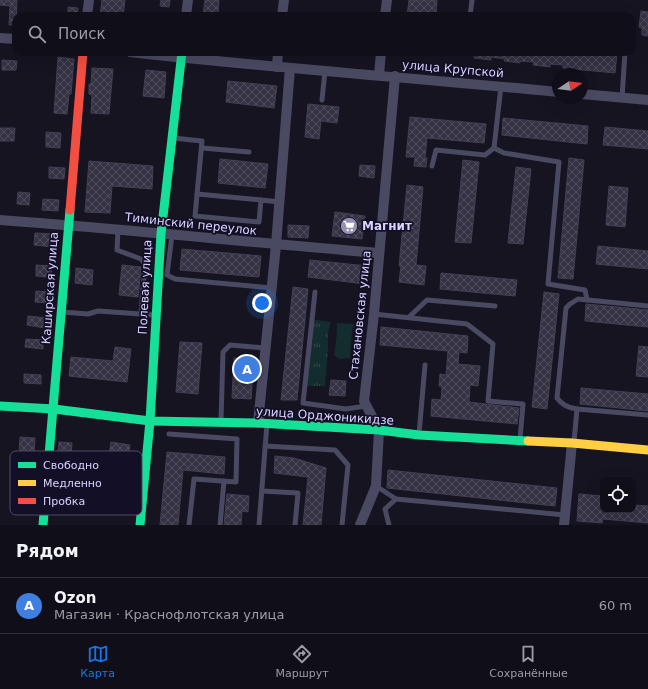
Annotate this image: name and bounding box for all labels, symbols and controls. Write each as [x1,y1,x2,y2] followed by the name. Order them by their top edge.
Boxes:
[12,12,636,56] search box
[26,23,48,45] icon: search
[58,25,106,43] text: Поиск
[402,58,504,80] street label: улица Крупской
[552,68,588,104] north arrow
[123,210,258,238] street label: Тиминский переулок
[339,216,359,236] supermarket icon: Магнит
[362,219,412,233] place label: Магнит
[39,231,61,345] street label: Каширская улица
[136,239,154,335] street label: Полевая улица
[346,250,374,380] street label: Стахановская улица
[252,293,272,313] your location
[234,354,260,384] pin: A
[256,404,394,428] street label: улица Орджоникидзе
[10,451,142,515] legend
[43,459,99,472] text: Свободно
[43,477,102,490] text: Медленно
[600,477,636,513] map controls
[600,477,636,513] button: locate
[43,495,85,508] text: Пробка
[16,541,79,561] text: Рядом
[54,589,96,607] text: Ozon
[24,598,34,613] text: A
[599,598,632,613] text: 60 m
[54,607,284,622] text: Магазин · Краснофлотская улица
[80,643,115,680] tab: Карта
[276,643,329,680] tab: Маршрут
[489,643,568,680] tab: Сохранённые

